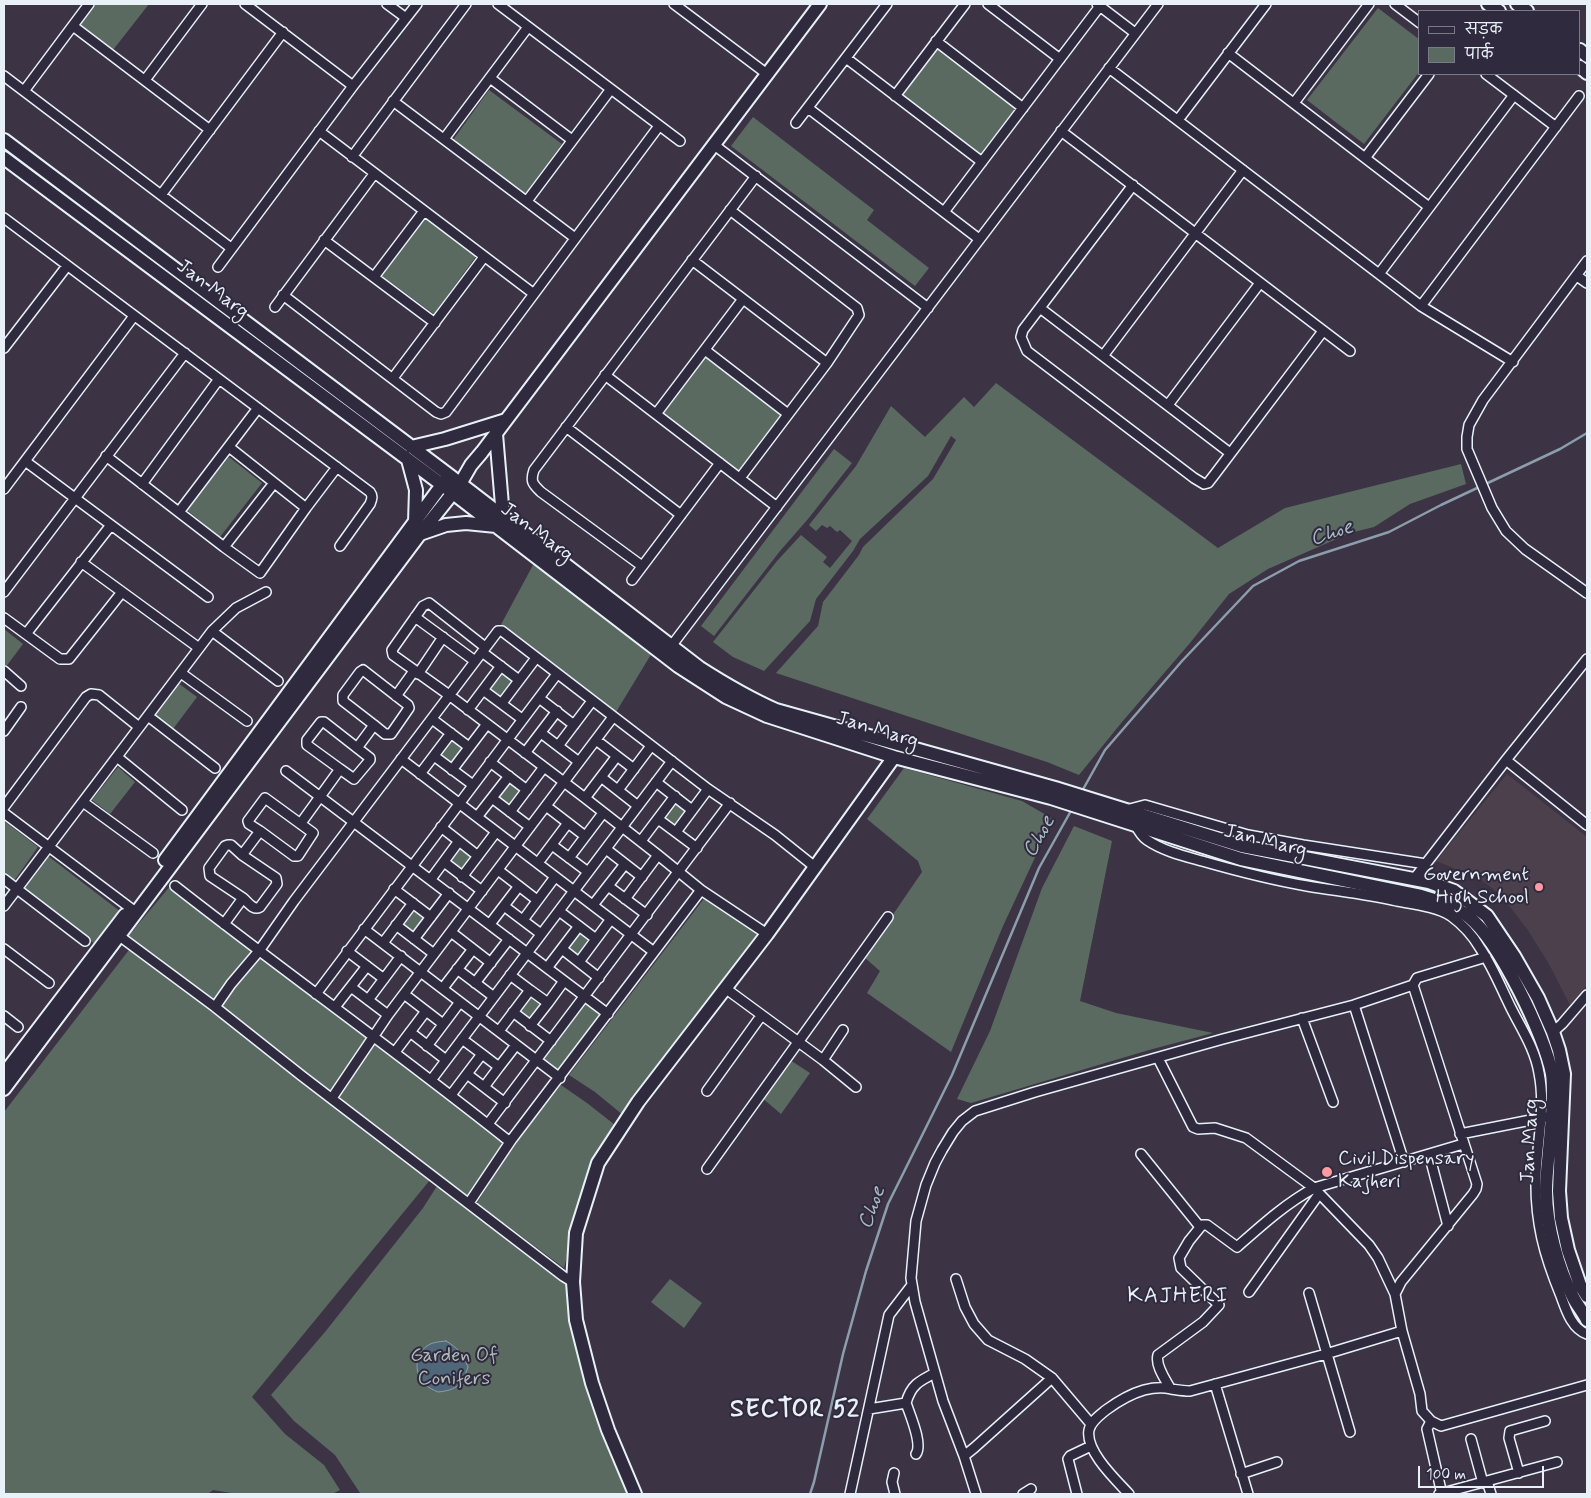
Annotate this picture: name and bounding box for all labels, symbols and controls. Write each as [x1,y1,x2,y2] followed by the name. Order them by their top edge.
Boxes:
[1418,10,1581,75] legend
[1465,20,1502,40] text: सड़क
[1465,45,1493,65] text: पार्क
[171,255,253,325] street label: Jan Marg
[495,498,577,568] street label: Jan Marg
[1307,515,1357,553] water label: Choe
[833,707,921,755] street label: Jan Marg
[1018,812,1062,862] water label: Choe
[1221,820,1309,864] street label: Jan Marg
[1423,864,1529,911] place label: Government High School
[1533,881,1545,893] marker: Government High School
[1517,1098,1545,1184] street label: Jan Marg
[1338,1148,1475,1195] place label: Civil Dispensary Kajheri
[1320,1165,1334,1179] marker: Civil Dispensary Kajheri
[854,1183,892,1233] water label: Choe
[1128,1284,1228,1310] district label: KAJHERI
[410,1345,498,1392] park label: Garden Of Conifers
[728,1396,862,1426] district label: SECTOR 52
[1421,1456,1547,1488] scale bar
[1426,1465,1466,1485] text: 100 m

